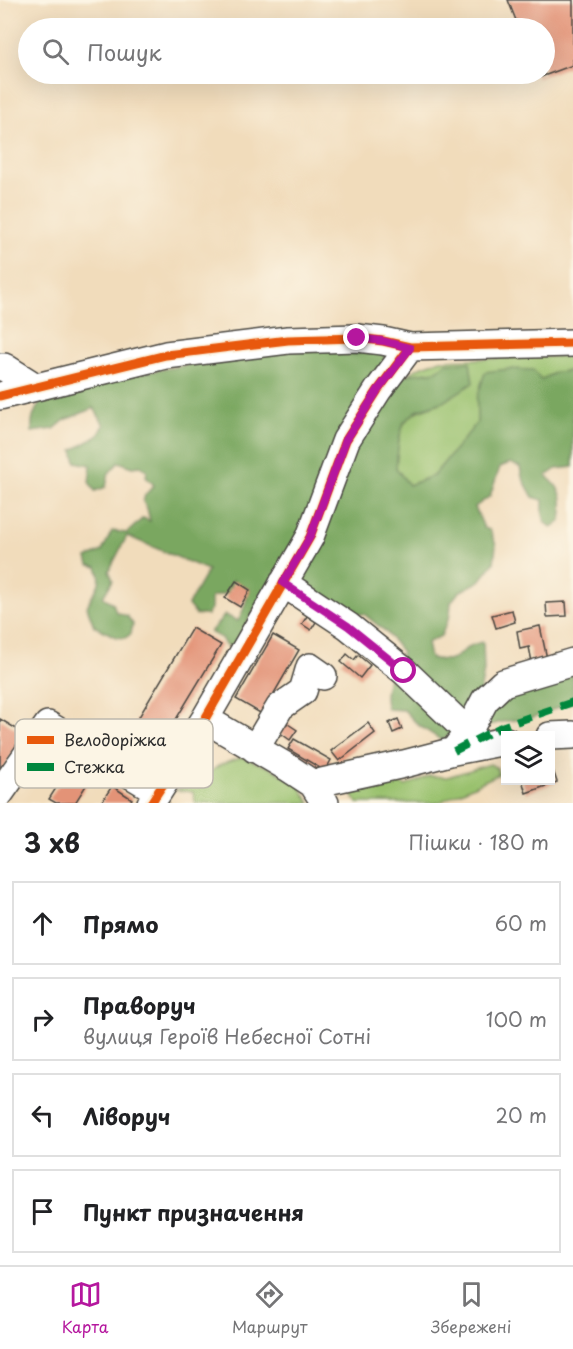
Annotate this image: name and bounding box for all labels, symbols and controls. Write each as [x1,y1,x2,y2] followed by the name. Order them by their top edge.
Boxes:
[18,18,555,84] search box
[39,35,72,68] icon: search
[87,35,162,68] text: Пошук
[343,324,369,350] route end
[390,657,416,683] route start
[15,719,213,788] legend
[64,727,166,751] text: Велодоріжка
[501,731,555,785] map controls
[501,731,555,785] button: layers
[64,754,125,778] text: Стежка
[24,823,80,862] text: 3 хв
[408,827,549,857] text: Пішки · 180 m
[26,907,59,940] icon: ahead
[83,907,158,940] text: Прямо
[495,908,547,938] text: 60 m
[83,988,196,1021] text: Праворуч
[26,1003,59,1036] icon: right
[486,1004,547,1034] text: 100 m
[83,1021,371,1051] text: вулиця Героїв Небесної Сотні
[26,1099,59,1132] icon: left
[83,1099,170,1132] text: Ліворуч
[495,1100,547,1130] text: 20 m
[26,1195,59,1228] icon: arrive
[83,1195,304,1228] text: Пункт призначення
[62,1278,109,1338] tab: Карта
[232,1278,308,1338] tab: Маршрут
[431,1278,511,1338] tab: Збережені

